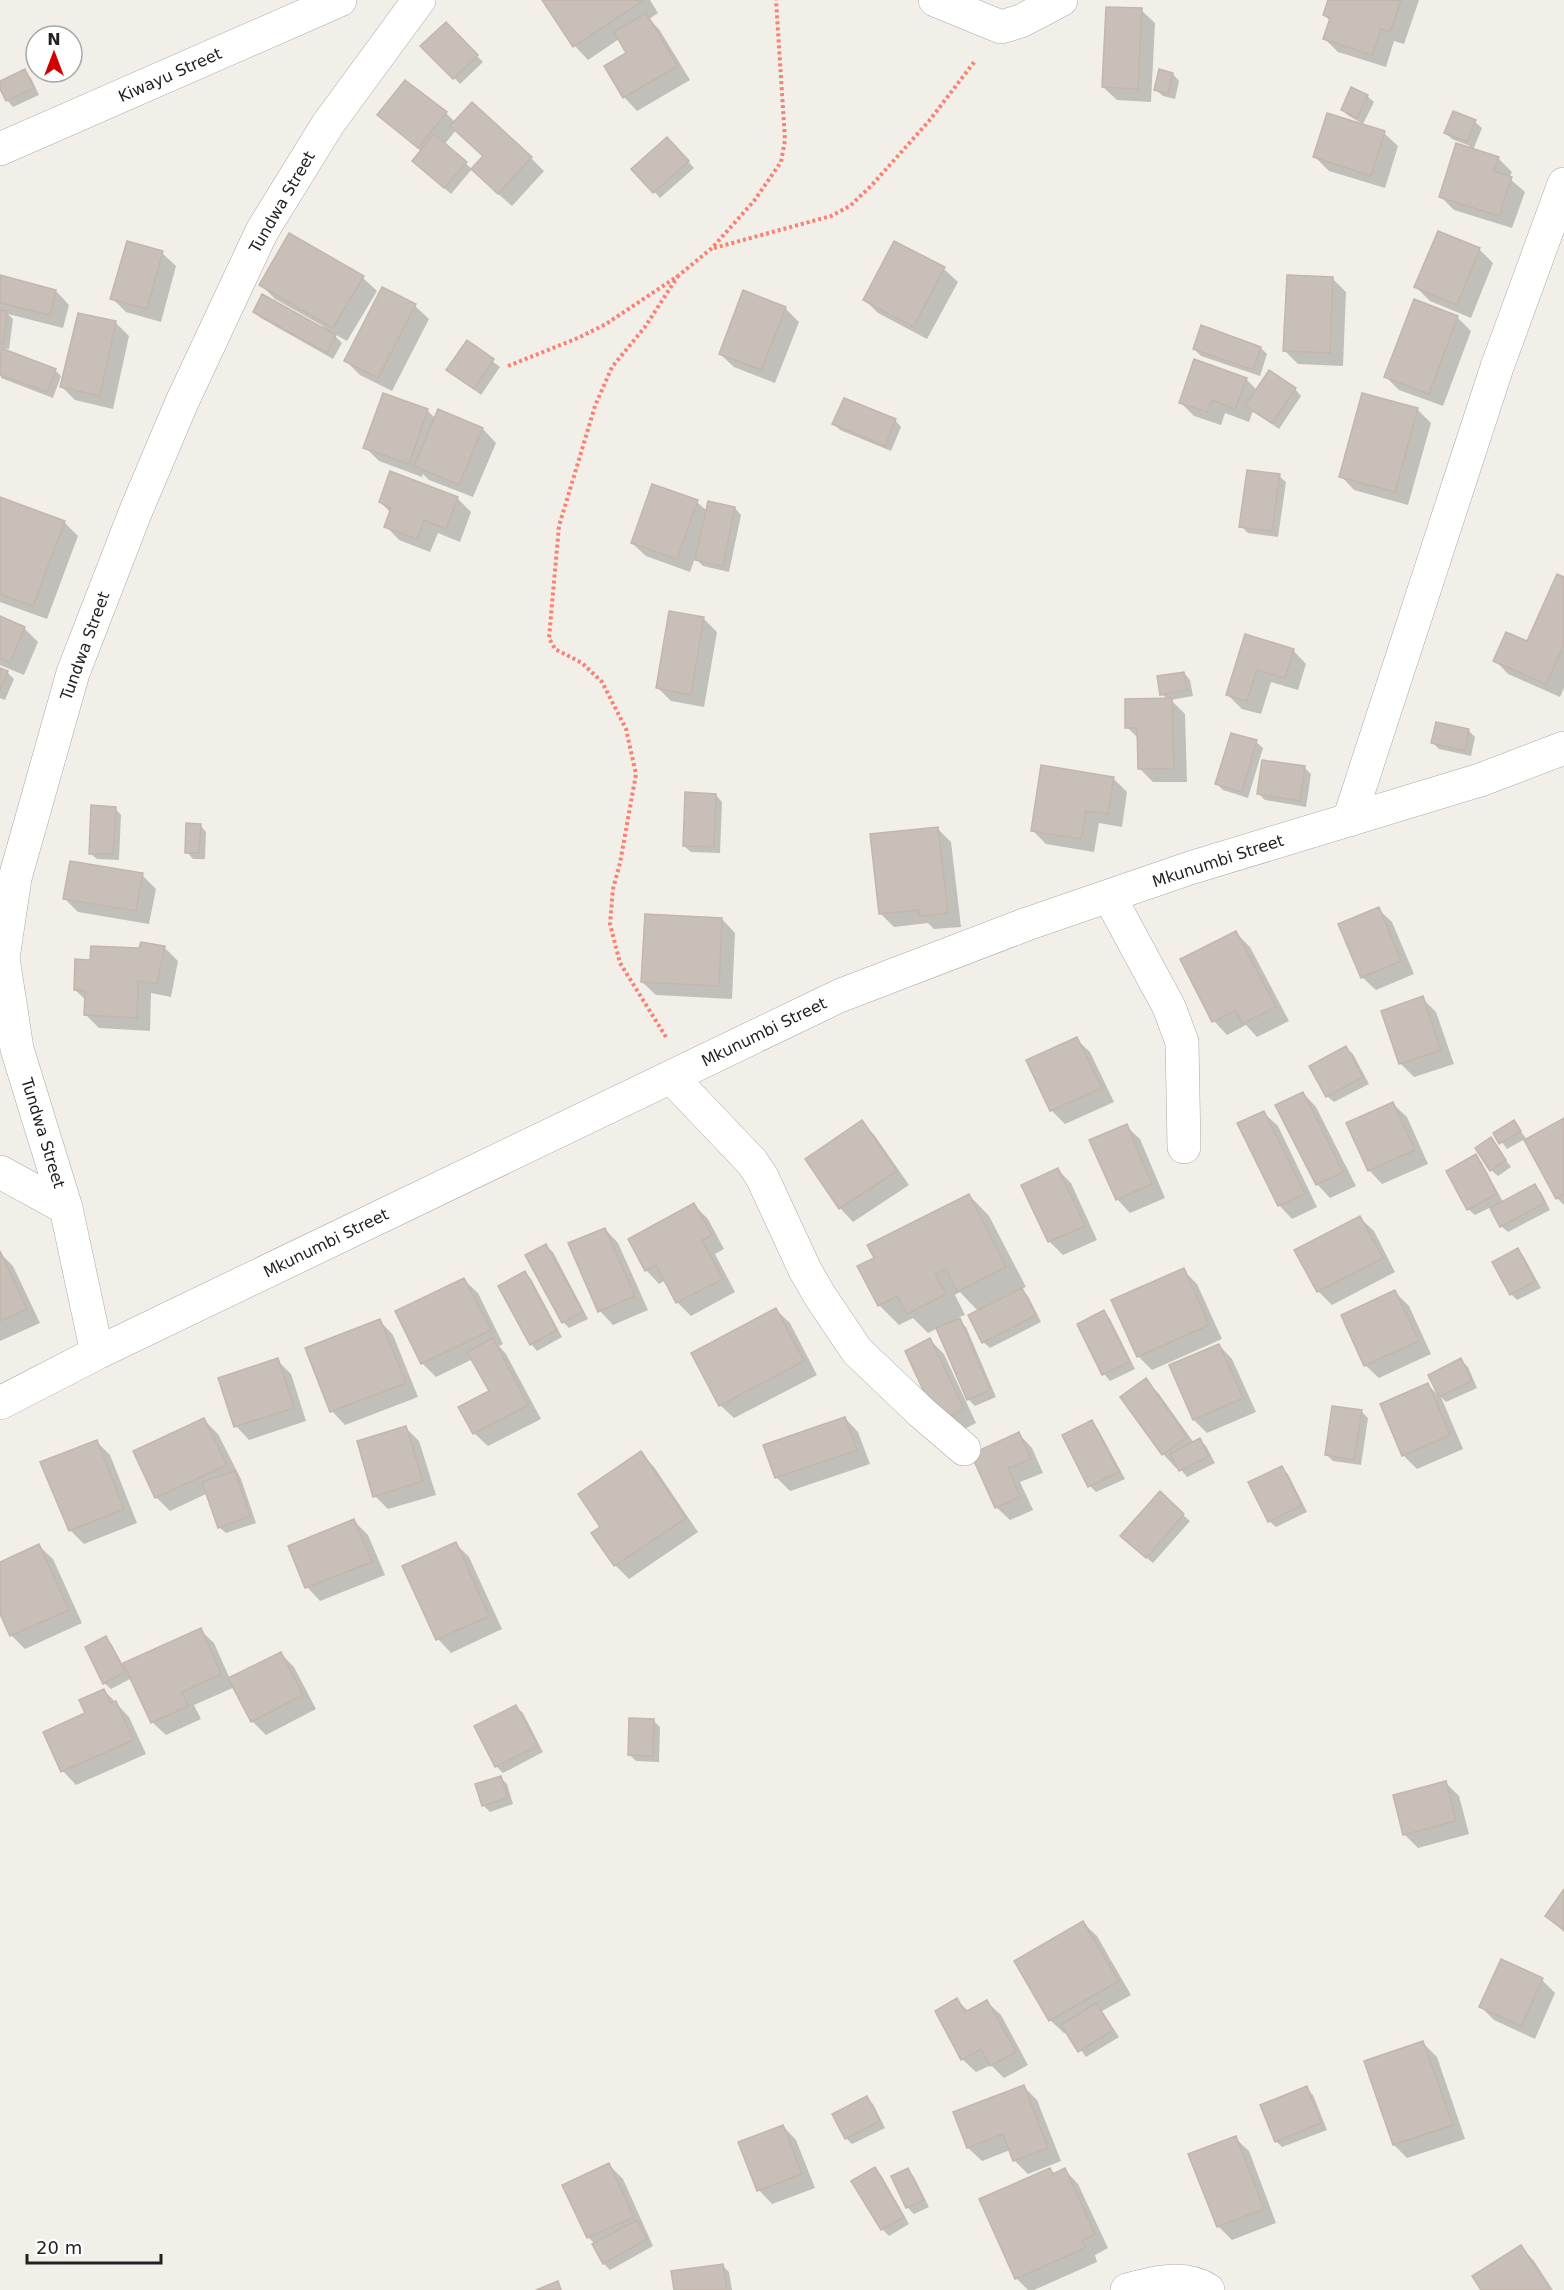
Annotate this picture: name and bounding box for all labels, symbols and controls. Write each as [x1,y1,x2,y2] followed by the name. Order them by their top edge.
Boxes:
[24,24,84,84] north arrow
[47,30,61,49] text: N
[115,44,225,106] street label: Kiwayu Street
[245,148,319,257] street label: Tundwa Street
[56,589,113,704] street label: Tundwa Street
[1150,831,1286,891] street label: Mkunumbi Street
[698,993,830,1071] street label: Mkunumbi Street
[17,1075,69,1190] street label: Tundwa Street
[260,1204,392,1282] street label: Mkunumbi Street
[27,2227,160,2265] scale bar
[36,2237,82,2258] text: 20 m

